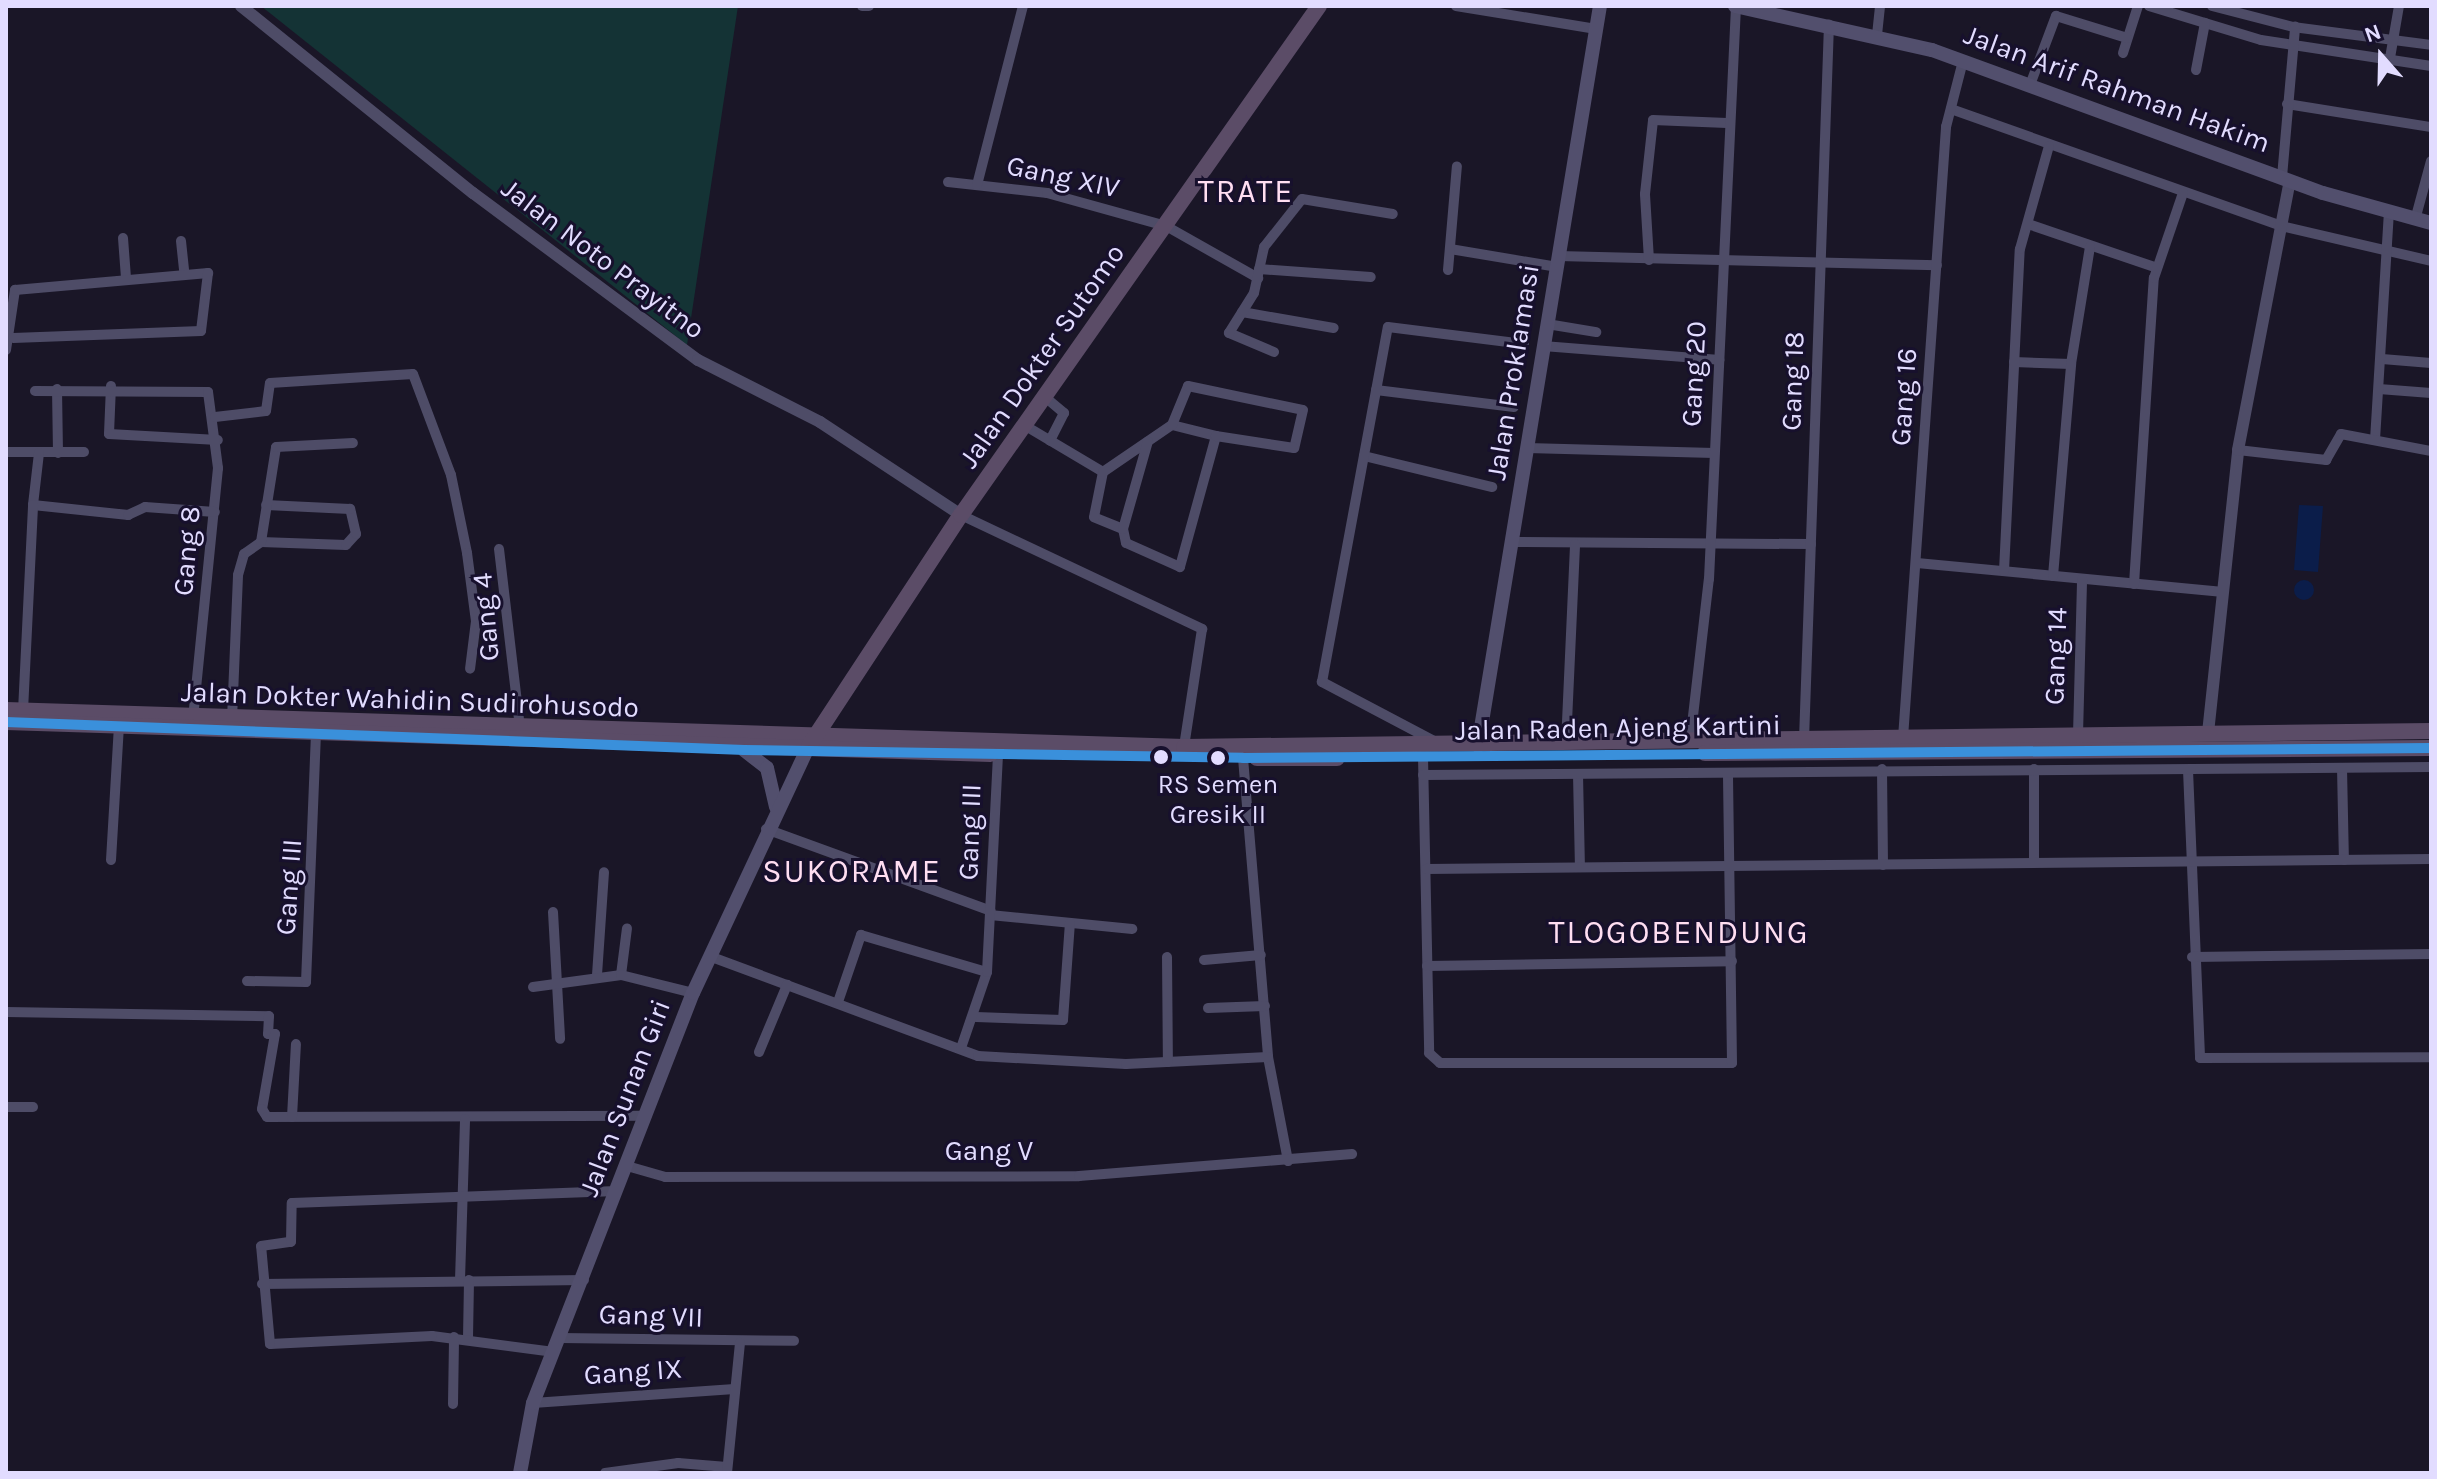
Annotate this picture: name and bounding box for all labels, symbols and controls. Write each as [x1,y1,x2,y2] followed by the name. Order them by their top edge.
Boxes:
[2341,16,2421,96] north arrow
[1959,18,2275,160] street label: Jalan Arif Rahman Hakim
[2361,19,2385,48] text: N
[1004,149,1122,205] street label: Gang XIV
[495,172,711,346] street label: Jalan Noto Prayitno
[1198,173,1294,211] district label: TRATE
[952,237,1132,475] street label: Jalan Dokter Sutomo
[1479,262,1547,482] street label: Jalan Proklamasi
[1674,320,1714,428] street label: Gang 20
[1774,331,1812,431] street label: Gang 18
[1884,347,1924,447] street label: Gang 16
[166,505,208,597] street label: Gang 8
[465,571,507,663] street label: Gang 4
[2038,607,2074,705] street label: Gang 14
[181,675,639,725] street label: Jalan Dokter Wahidin Sudirohusodo
[1455,708,1781,748] street label: Jalan Raden Ajeng Kartini
[1153,749,1169,765] unlabelled marker
[1210,750,1226,766] marker: RS Semen Gresik II
[1158,769,1278,830] place label: RS Semen Gresik II
[952,783,988,881] street label: Gang III
[269,838,309,936] street label: Gang III
[762,853,942,891] district label: SUKORAME
[1548,914,1810,952] district label: TLOGOBENDUNG
[572,995,678,1201] street label: Jalan Sunan Giri
[945,1134,1033,1168] street label: Gang V
[598,1297,704,1335] street label: Gang VII
[583,1352,683,1392] street label: Gang IX

